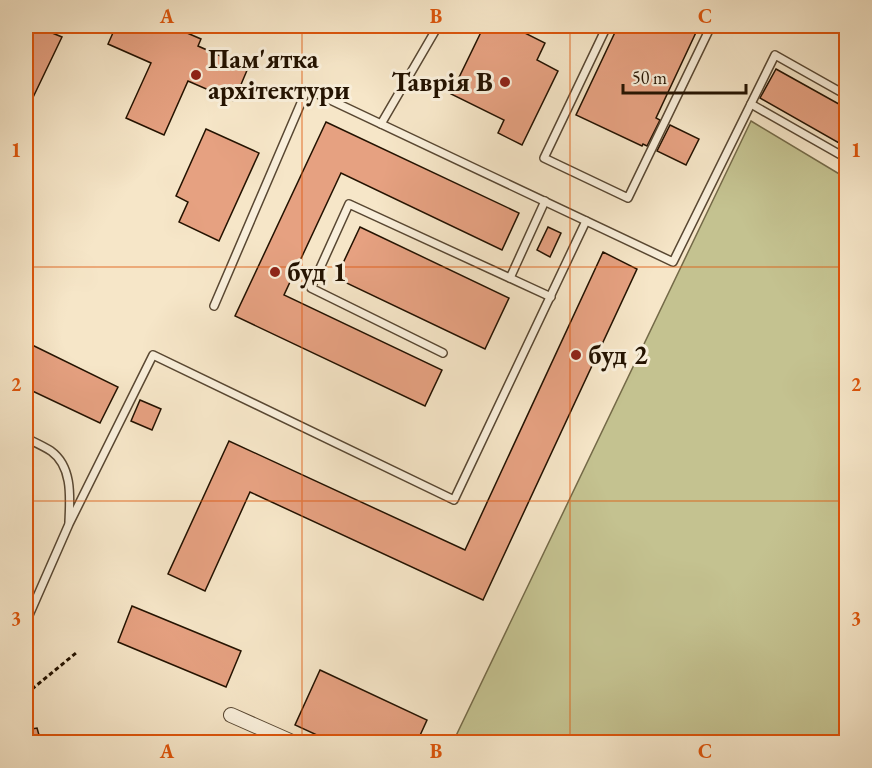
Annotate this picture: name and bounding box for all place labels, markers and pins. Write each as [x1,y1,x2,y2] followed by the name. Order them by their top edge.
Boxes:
[208,41,350,107] place label: Пам'ятка архітектури
[392,64,493,99] place label: Таврія В
[189,68,203,82] marker: Пам'ятка архітектури
[498,75,512,89] marker: Таврія В
[287,254,347,289] place label: буд 1
[268,265,282,279] marker: буд 1
[588,337,648,372] place label: буд 2
[569,348,583,362] marker: буд 2

